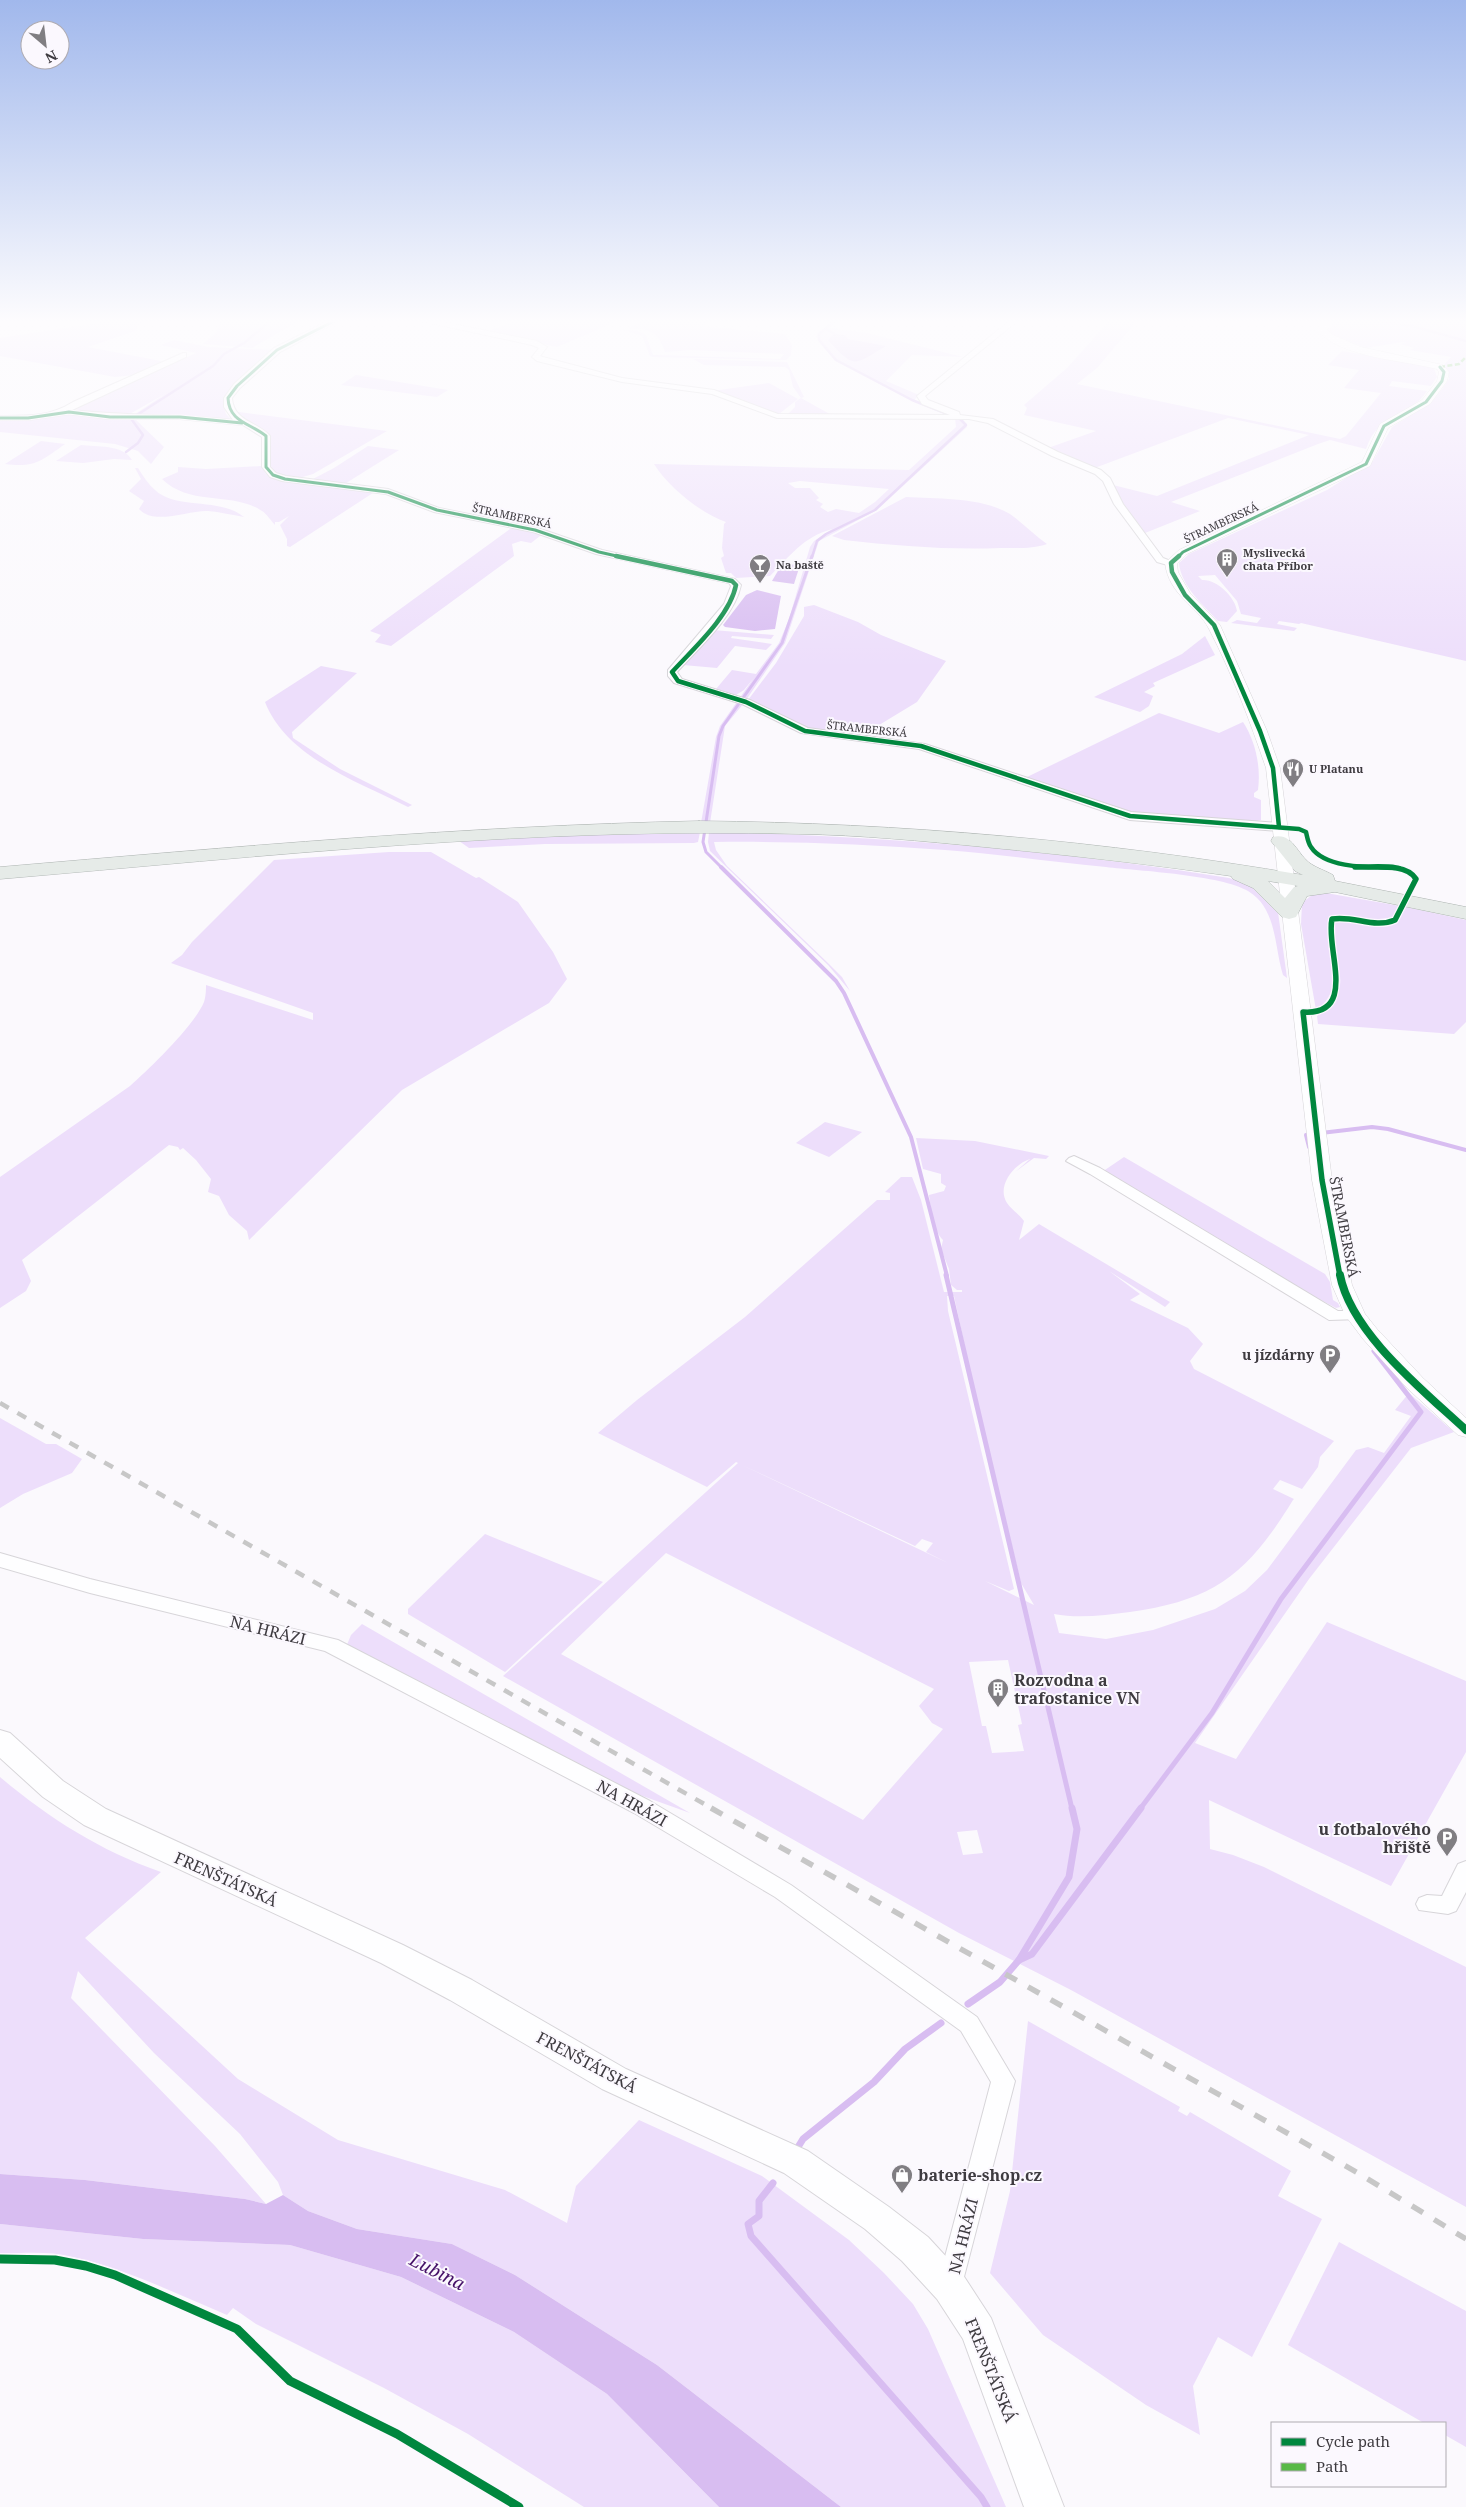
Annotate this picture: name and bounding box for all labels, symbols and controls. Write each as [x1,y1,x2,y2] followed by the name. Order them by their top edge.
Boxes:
[20,20,70,70] north arrow
[42,46,61,68] text: N
[1181,499,1261,546] street label: ŠTRAMBERSKÁ
[471,500,553,531] street label: ŠTRAMBERSKÁ
[1243,545,1313,573] place label: Myslivecká chata Příbor
[1215,547,1239,578] building icon: Myslivecká chata Příbor
[748,553,772,584] bar icon: Na baště
[776,557,824,572] place label: Na baště
[826,717,908,740] street label: ŠTRAMBERSKÁ
[1281,757,1305,788] restaurant icon: U Platanu
[1309,761,1364,776] place label: U Platanu
[1325,1175,1364,1279] street label: ŠTRAMBERSKÁ
[1318,1343,1342,1374] parking icon: u jízdárny
[1242,1345,1315,1364] place label: u jízdárny
[228,1610,308,1650] street label: NA HRÁZI
[1014,1669,1140,1709] place label: Rozvodna a trafostanice VN
[986,1677,1010,1708] building icon: Rozvodna a trafostanice VN
[593,1775,671,1831] street label: NA HRÁZI
[1319,1818,1431,1858] place label: u fotbalového hřiště
[1435,1826,1459,1857] parking icon: u fotbalového hřiště
[171,1846,282,1912] street label: FRENŠTÁTSKÁ
[533,2026,642,2098] street label: FRENŠTÁTSKÁ
[890,2163,914,2194] shop icon: baterie-shop.cz
[918,2164,1042,2186] place label: baterie-shop.cz
[943,2196,983,2276] street label: NA HRÁZI
[405,2247,470,2295] water label: Lubina
[960,2315,1022,2426] street label: FRENŠTÁTSKÁ
[1271,2422,1446,2487] legend
[1316,2431,1391,2451] text: Cycle path
[1316,2456,1349,2476] text: Path

